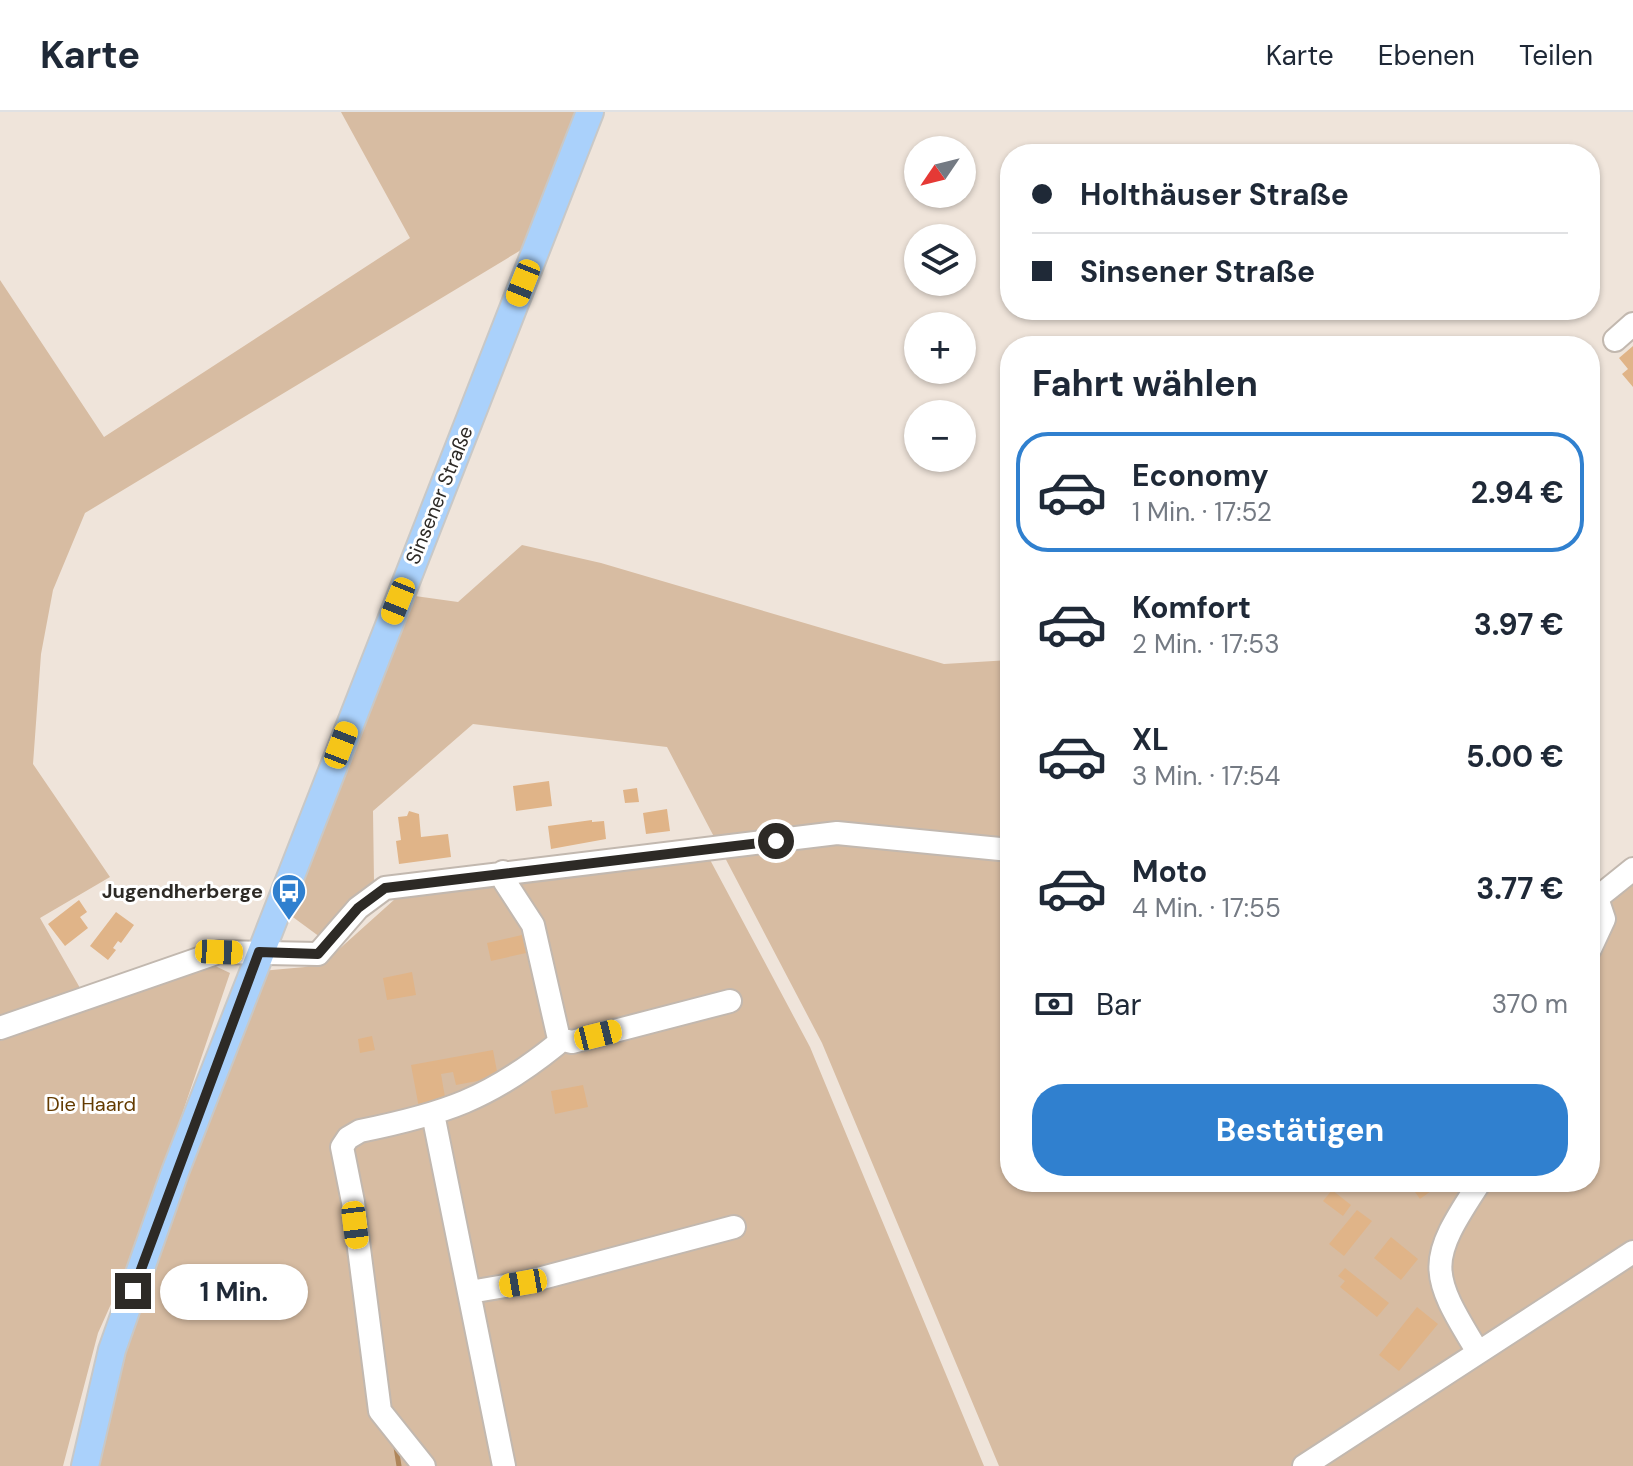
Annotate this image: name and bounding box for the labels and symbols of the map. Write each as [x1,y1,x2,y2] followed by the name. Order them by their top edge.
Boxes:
[904,136,976,208] north arrow
[503,256,543,310] car
[399,422,479,568] street label: Sinsener Straße
[378,574,418,628] car
[321,718,361,772] car
[758,823,794,859] route start
[270,872,308,922] bus stop icon: Jugendherberge
[102,878,263,904] place label: Jugendherberge
[195,939,243,965] car
[572,1018,624,1052] car
[46,1091,136,1117] park label: Die Haard
[340,1200,370,1250] car
[161,1263,309,1319] callout: 1 Min.
[497,1267,549,1299] car
[115,1273,151,1309] route end

